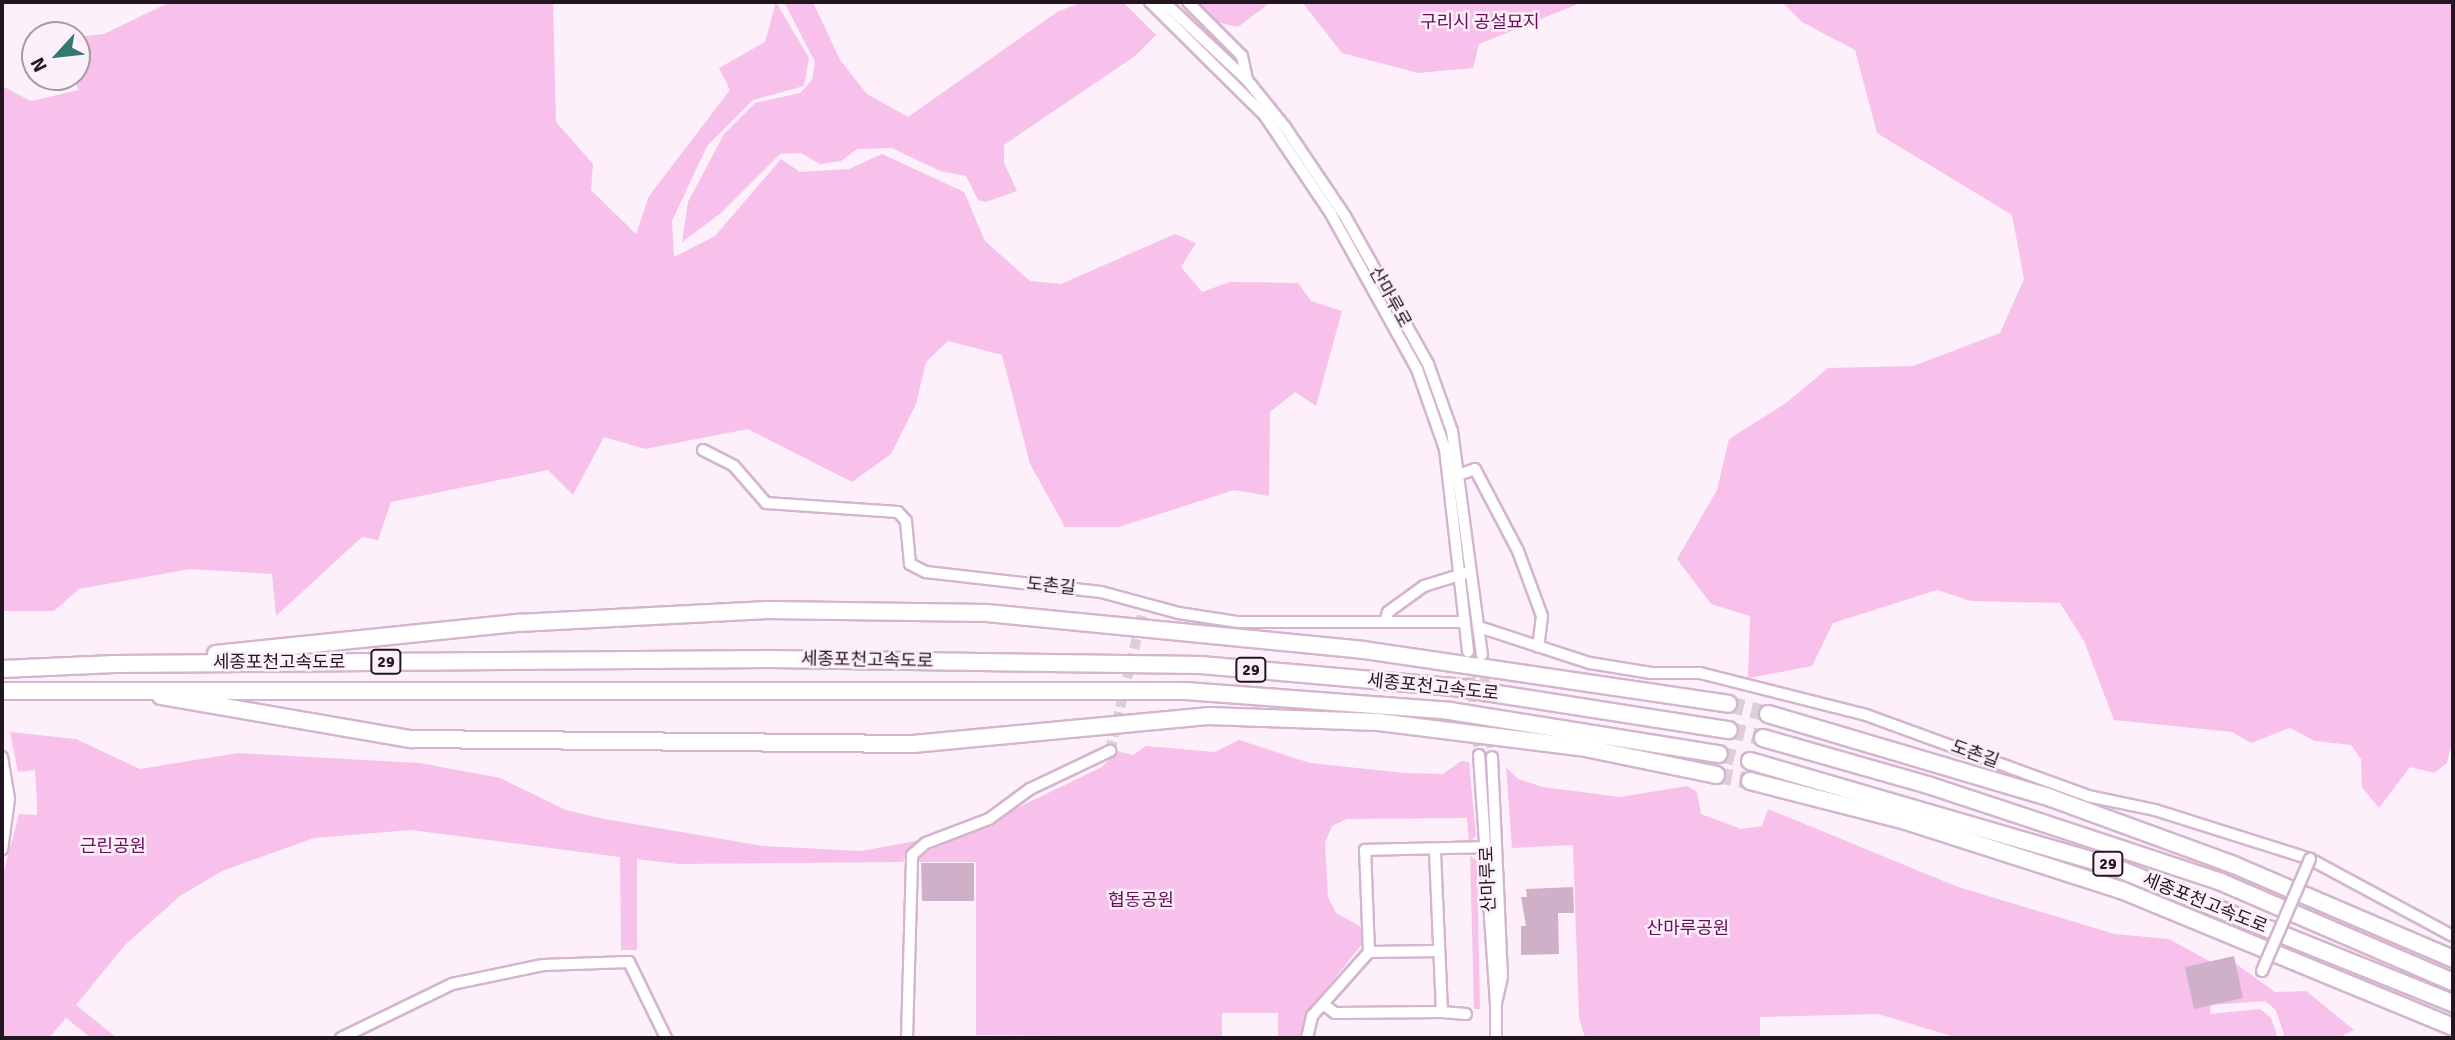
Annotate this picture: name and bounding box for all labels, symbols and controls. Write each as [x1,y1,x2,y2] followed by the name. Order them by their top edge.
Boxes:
[1420,11,1540,33] park label: 구리시 공설묘지
[21,21,91,91] north arrow
[25,53,53,76] text: N
[1364,263,1416,331] street label: 산마루로
[1025,573,1077,599] street label: 도촌길
[801,648,933,672] street label: 세종포천고속도로
[370,650,402,674] road number: 29
[213,651,345,673] street label: 세종포천고속도로
[1235,657,1267,682] road number: 29
[1366,669,1500,705] street label: 세종포천고속도로
[1948,735,2002,773] street label: 도촌길
[80,835,146,857] park label: 근린공원
[1476,846,1500,912] street label: 산마루로
[2092,852,2124,876] road number: 29
[2140,868,2270,938] street label: 세종포천고속도로
[1108,889,1174,911] park label: 협동공원
[1647,917,1729,939] park label: 산마루공원

